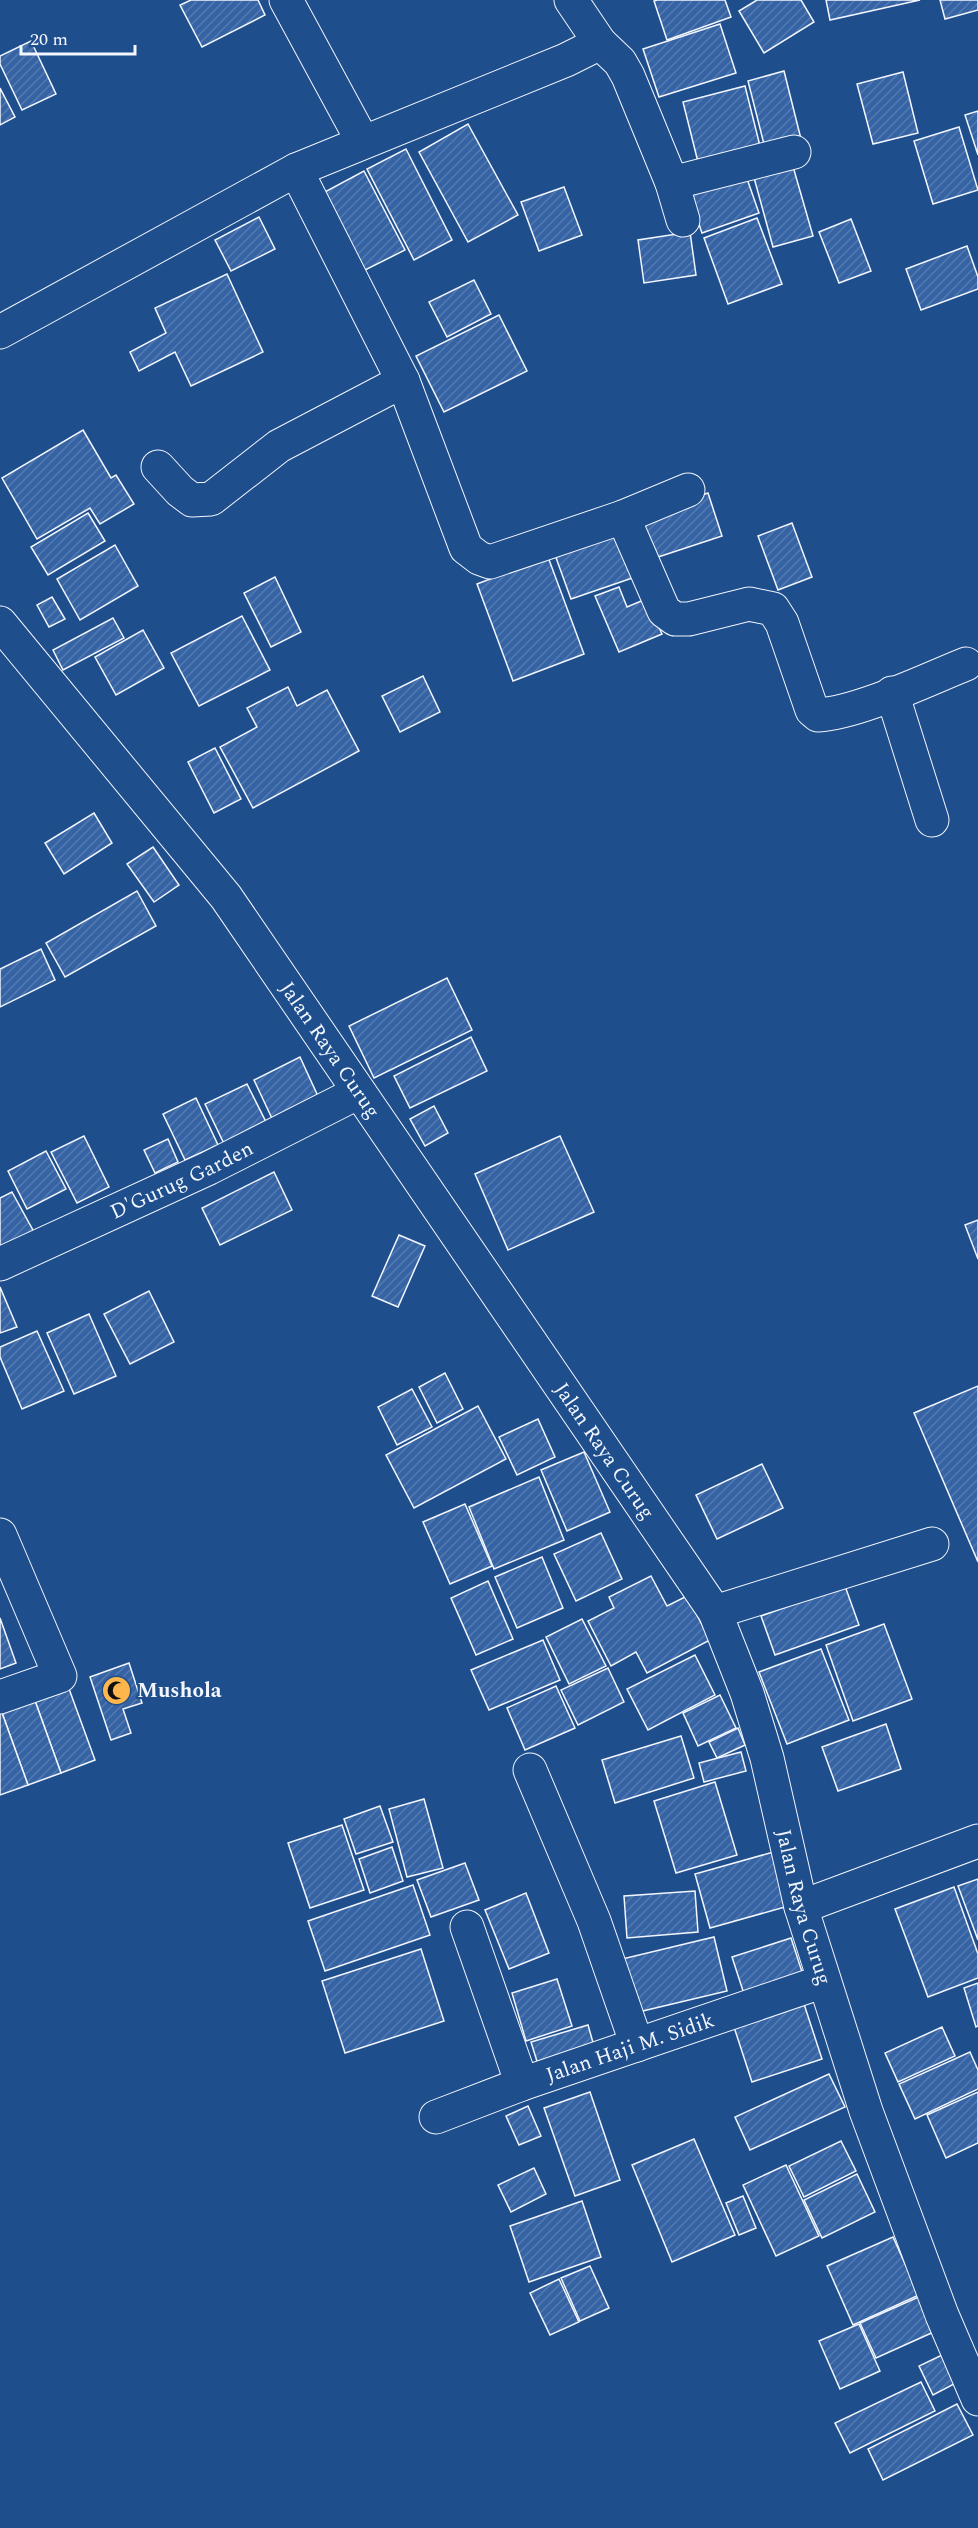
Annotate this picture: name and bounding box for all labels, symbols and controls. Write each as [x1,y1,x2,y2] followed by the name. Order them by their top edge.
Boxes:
[21,18,135,56] scale bar
[30,26,68,53] text: 20 m
[271,975,388,1125] street label: Jalan Raya Curug
[105,1133,259,1228] street label: D'Gurug Garden
[545,1376,662,1526] street label: Jalan Raya Curug
[100,1674,132,1706] mosque icon: Mushola
[137,1675,222,1707] place label: Mushola
[767,1826,840,1989] street label: Jalan Raya Curug
[542,2005,719,2092] street label: Jalan Haji M. Sidik

